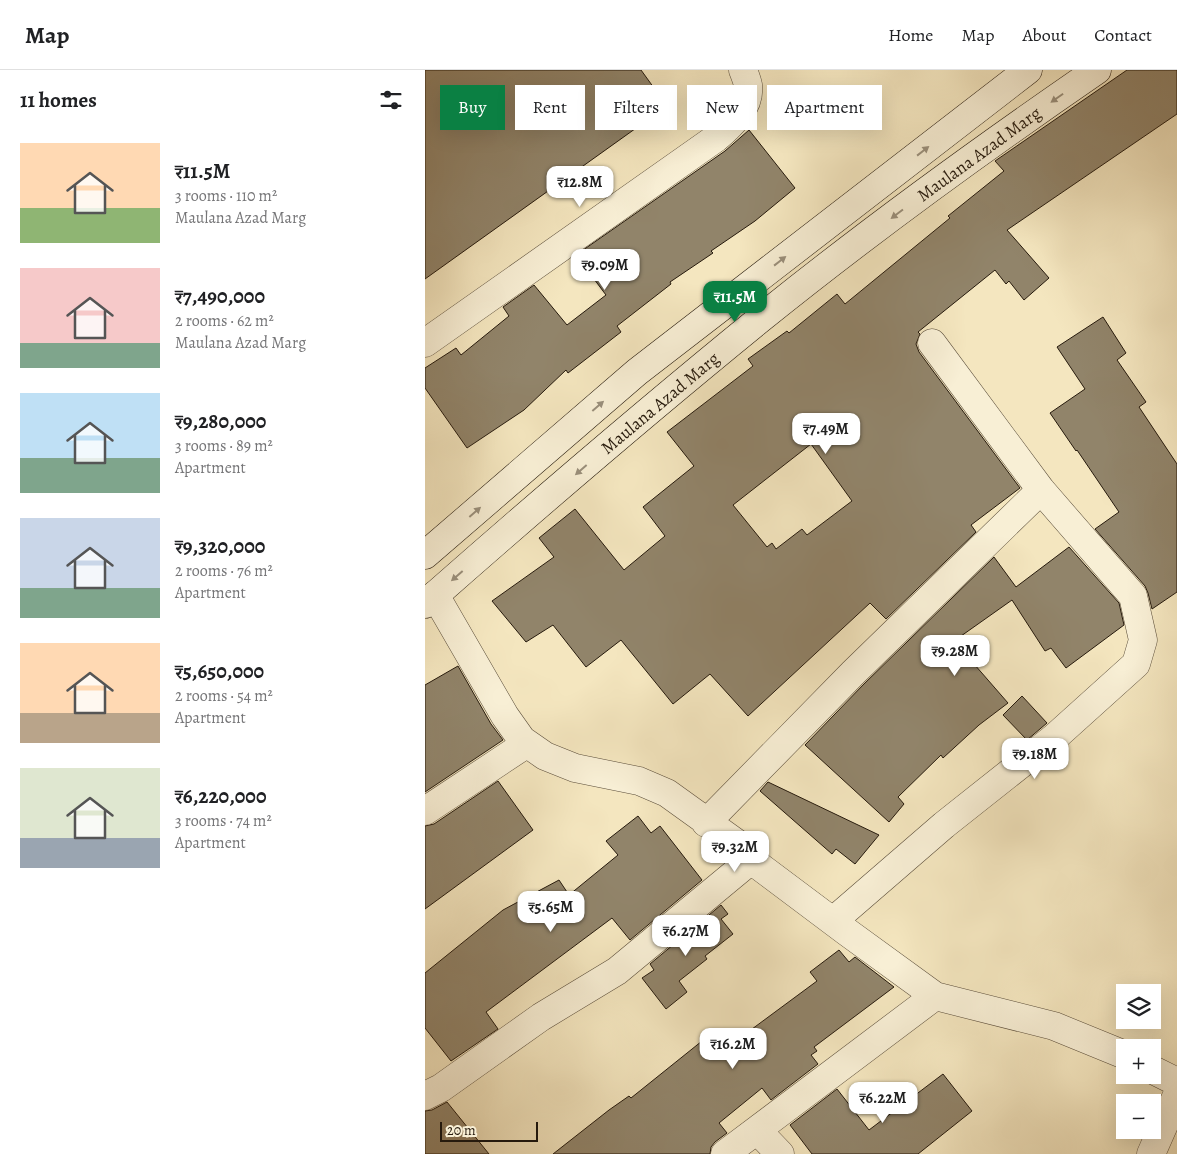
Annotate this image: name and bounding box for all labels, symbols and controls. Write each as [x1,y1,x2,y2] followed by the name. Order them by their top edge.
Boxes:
[25,19,69,51] text: Map
[888,23,933,47] text: Home
[961,23,994,47] text: Map
[1022,23,1066,47] text: About
[1094,23,1152,47] text: Contact
[440,85,505,130] chip: Buy
[515,85,585,130] chip: Rent
[595,85,677,130] chip: Filters
[687,85,757,130] chip: New
[767,85,882,130] chip: Apartment
[20,86,97,114] text: 11 homes
[377,86,405,114] icon: filters
[1050,93,1064,103] one-way arrow
[912,101,1046,207] street label: Maulana Azad Marg
[916,146,930,156] one-way arrow
[175,157,230,185] text: ₹11.5M
[60,163,120,223] icon: home
[539,166,621,208] pin: ₹12.8M
[558,171,602,193] text: ₹12.8M
[175,185,277,207] text: 3 rooms · 110 m²
[175,207,306,229] text: Maulana Azad Marg
[891,208,904,219] one-way arrow
[564,248,646,291] pin: ₹9.09M
[582,254,628,276] text: ₹9.09M
[773,256,787,266] one-way arrow
[694,280,776,323] pin: ₹11.5M
[175,282,265,310] text: ₹7,490,000
[714,286,756,308] text: ₹11.5M
[60,288,120,348] icon: home
[175,310,274,332] text: 2 rooms · 62 m²
[175,332,306,354] text: Maulana Azad Marg
[596,346,724,460] street label: Maulana Azad Marg
[592,400,605,411] one-way arrow
[175,407,266,435] text: ₹9,280,000
[785,412,867,455] pin: ₹7.49M
[60,413,120,473] icon: home
[803,418,849,440] text: ₹7.49M
[175,435,273,457] text: 3 rooms · 89 m²
[175,457,246,479] text: Apartment
[574,465,587,476] one-way arrow
[469,506,481,518] one-way arrow
[175,532,265,560] text: ₹9,320,000
[60,538,120,598] icon: home
[175,560,273,582] text: 2 rooms · 76 m²
[452,570,464,582] one-way arrow
[175,582,246,604] text: Apartment
[914,634,996,677] pin: ₹9.28M
[932,640,978,662] text: ₹9.28M
[175,657,264,685] text: ₹5,650,000
[60,663,120,723] icon: home
[175,685,273,707] text: 2 rooms · 54 m²
[175,707,246,729] text: Apartment
[994,738,1076,780] pin: ₹9.18M
[1013,743,1057,765] text: ₹9.18M
[175,782,267,810] text: ₹6,220,000
[60,788,120,848] icon: home
[175,810,272,832] text: 3 rooms · 74 m²
[694,830,776,873] pin: ₹9.32M
[175,832,246,854] text: Apartment
[712,836,758,858] text: ₹9.32M
[510,890,592,933] pin: ₹5.65M
[529,896,573,918] text: ₹5.65M
[645,914,727,957] pin: ₹6.27M
[663,920,709,942] text: ₹6.27M
[1116,984,1161,1139] map controls
[1116,984,1161,1029] button: layers
[692,1028,774,1070] pin: ₹16.2M
[711,1033,755,1055] text: ₹16.2M
[1116,1039,1161,1084] button: +
[842,1082,924,1124] pin: ₹6.22M
[860,1087,906,1109] text: ₹6.22M
[1116,1094,1161,1139] button: −
[440,1119,537,1142] scale bar
[447,1121,476,1140] text: 20 m

